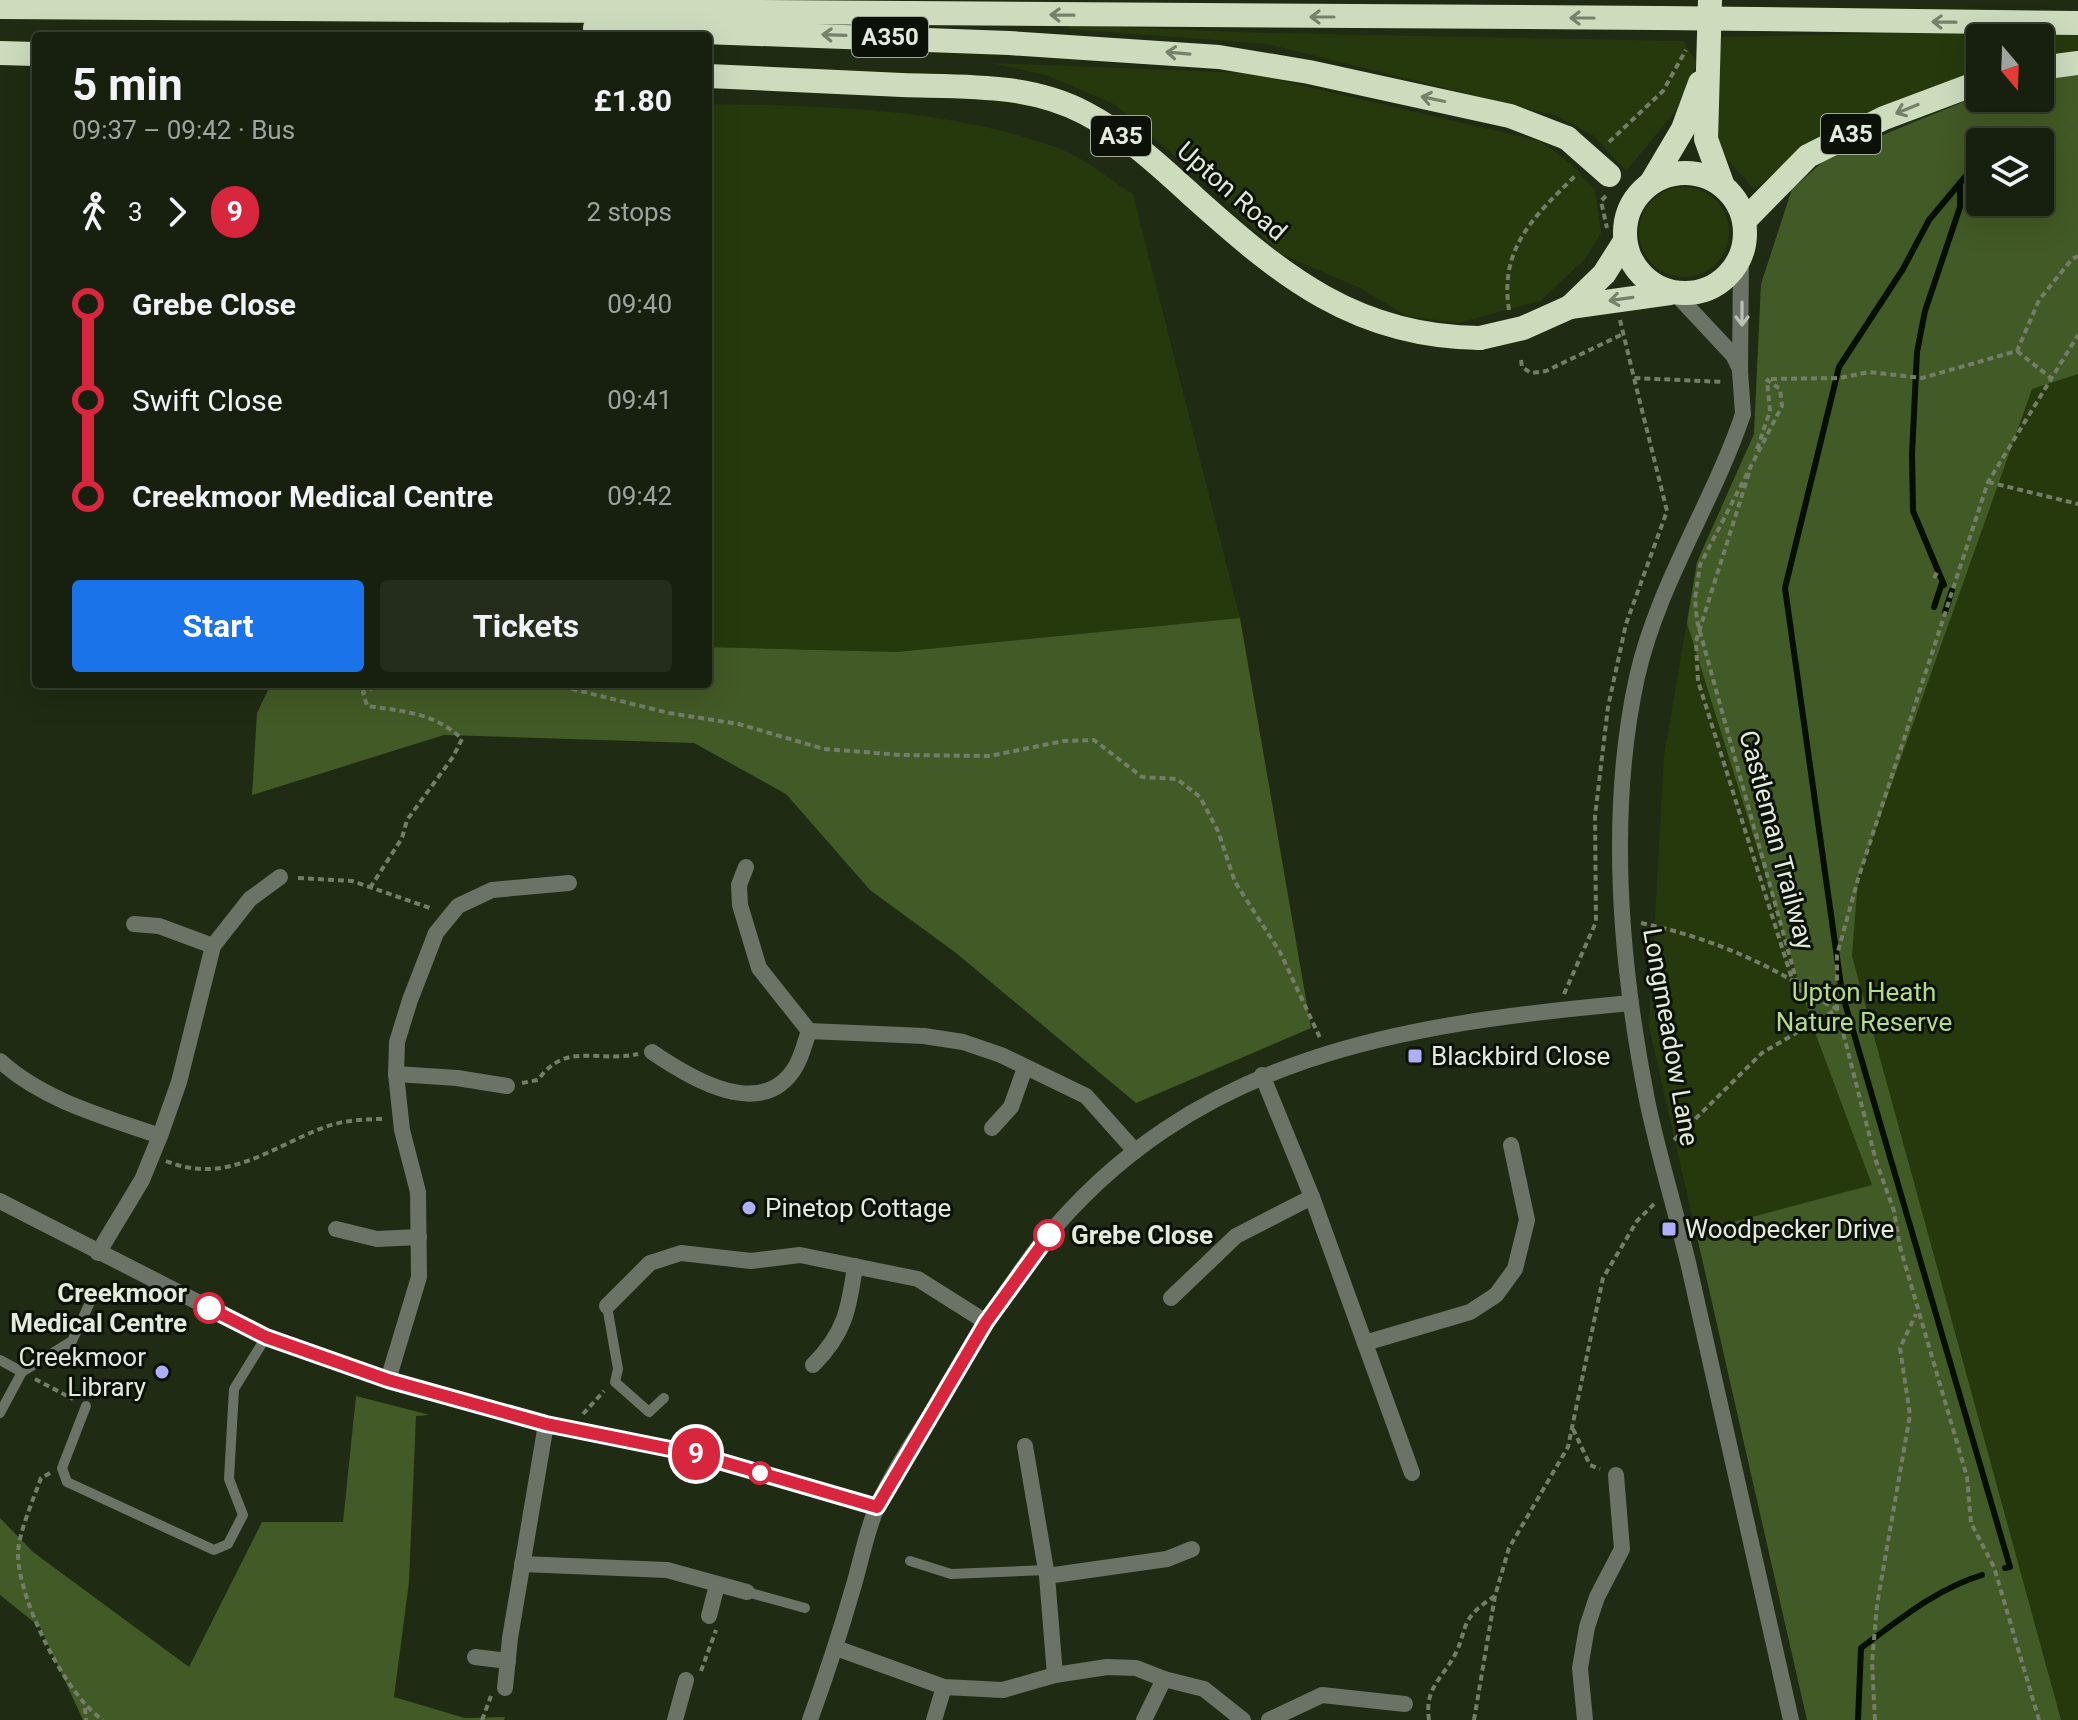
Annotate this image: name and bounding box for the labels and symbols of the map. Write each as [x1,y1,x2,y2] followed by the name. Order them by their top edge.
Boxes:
[1049,7,1076,23] one-way arrow
[1309,9,1336,25] one-way arrow
[1569,10,1596,26] one-way arrow
[1931,14,1958,29] one-way arrow
[852,17,928,57] road number: A350
[1966,24,2054,112] north arrow
[821,28,848,43] one-way arrow
[1165,45,1192,60] one-way arrow
[1421,91,1447,106] one-way arrow
[1895,102,1920,117] one-way arrow
[1821,114,1881,154] road number: A35
[1091,116,1151,156] road number: A35
[1171,135,1293,247] street label: Upton Road
[1608,292,1634,307] one-way arrow
[1734,300,1750,327] one-way arrow
[1733,727,1821,953] street label: Castleman Trailway
[1637,926,1705,1148] street label: Longmeadow Lane
[1776,977,1952,1037] park label: Upton Heath Nature Reserve
[1431,1041,1610,1071] place label: Blackbird Close
[1406,1047,1424,1065] marker: Blackbird Close
[765,1193,951,1223] place label: Pinetop Cottage
[740,1199,758,1217] marker: Pinetop Cottage
[1685,1214,1894,1244] place label: Woodpecker Drive
[1034,1220,1064,1250] marker: Grebe Close
[1071,1220,1213,1250] place label: Grebe Close
[1660,1220,1678,1238] marker: Woodpecker Drive
[10,1278,187,1338] place label: Creekmoor Medical Centre
[194,1293,224,1323] marker: Creekmoor Medical Centre
[18,1342,146,1402] place label: Creekmoor Library
[153,1363,171,1381] marker: Creekmoor Library
[670,1428,722,1480] line badge: 9
[749,1462,771,1484] unlabelled marker

